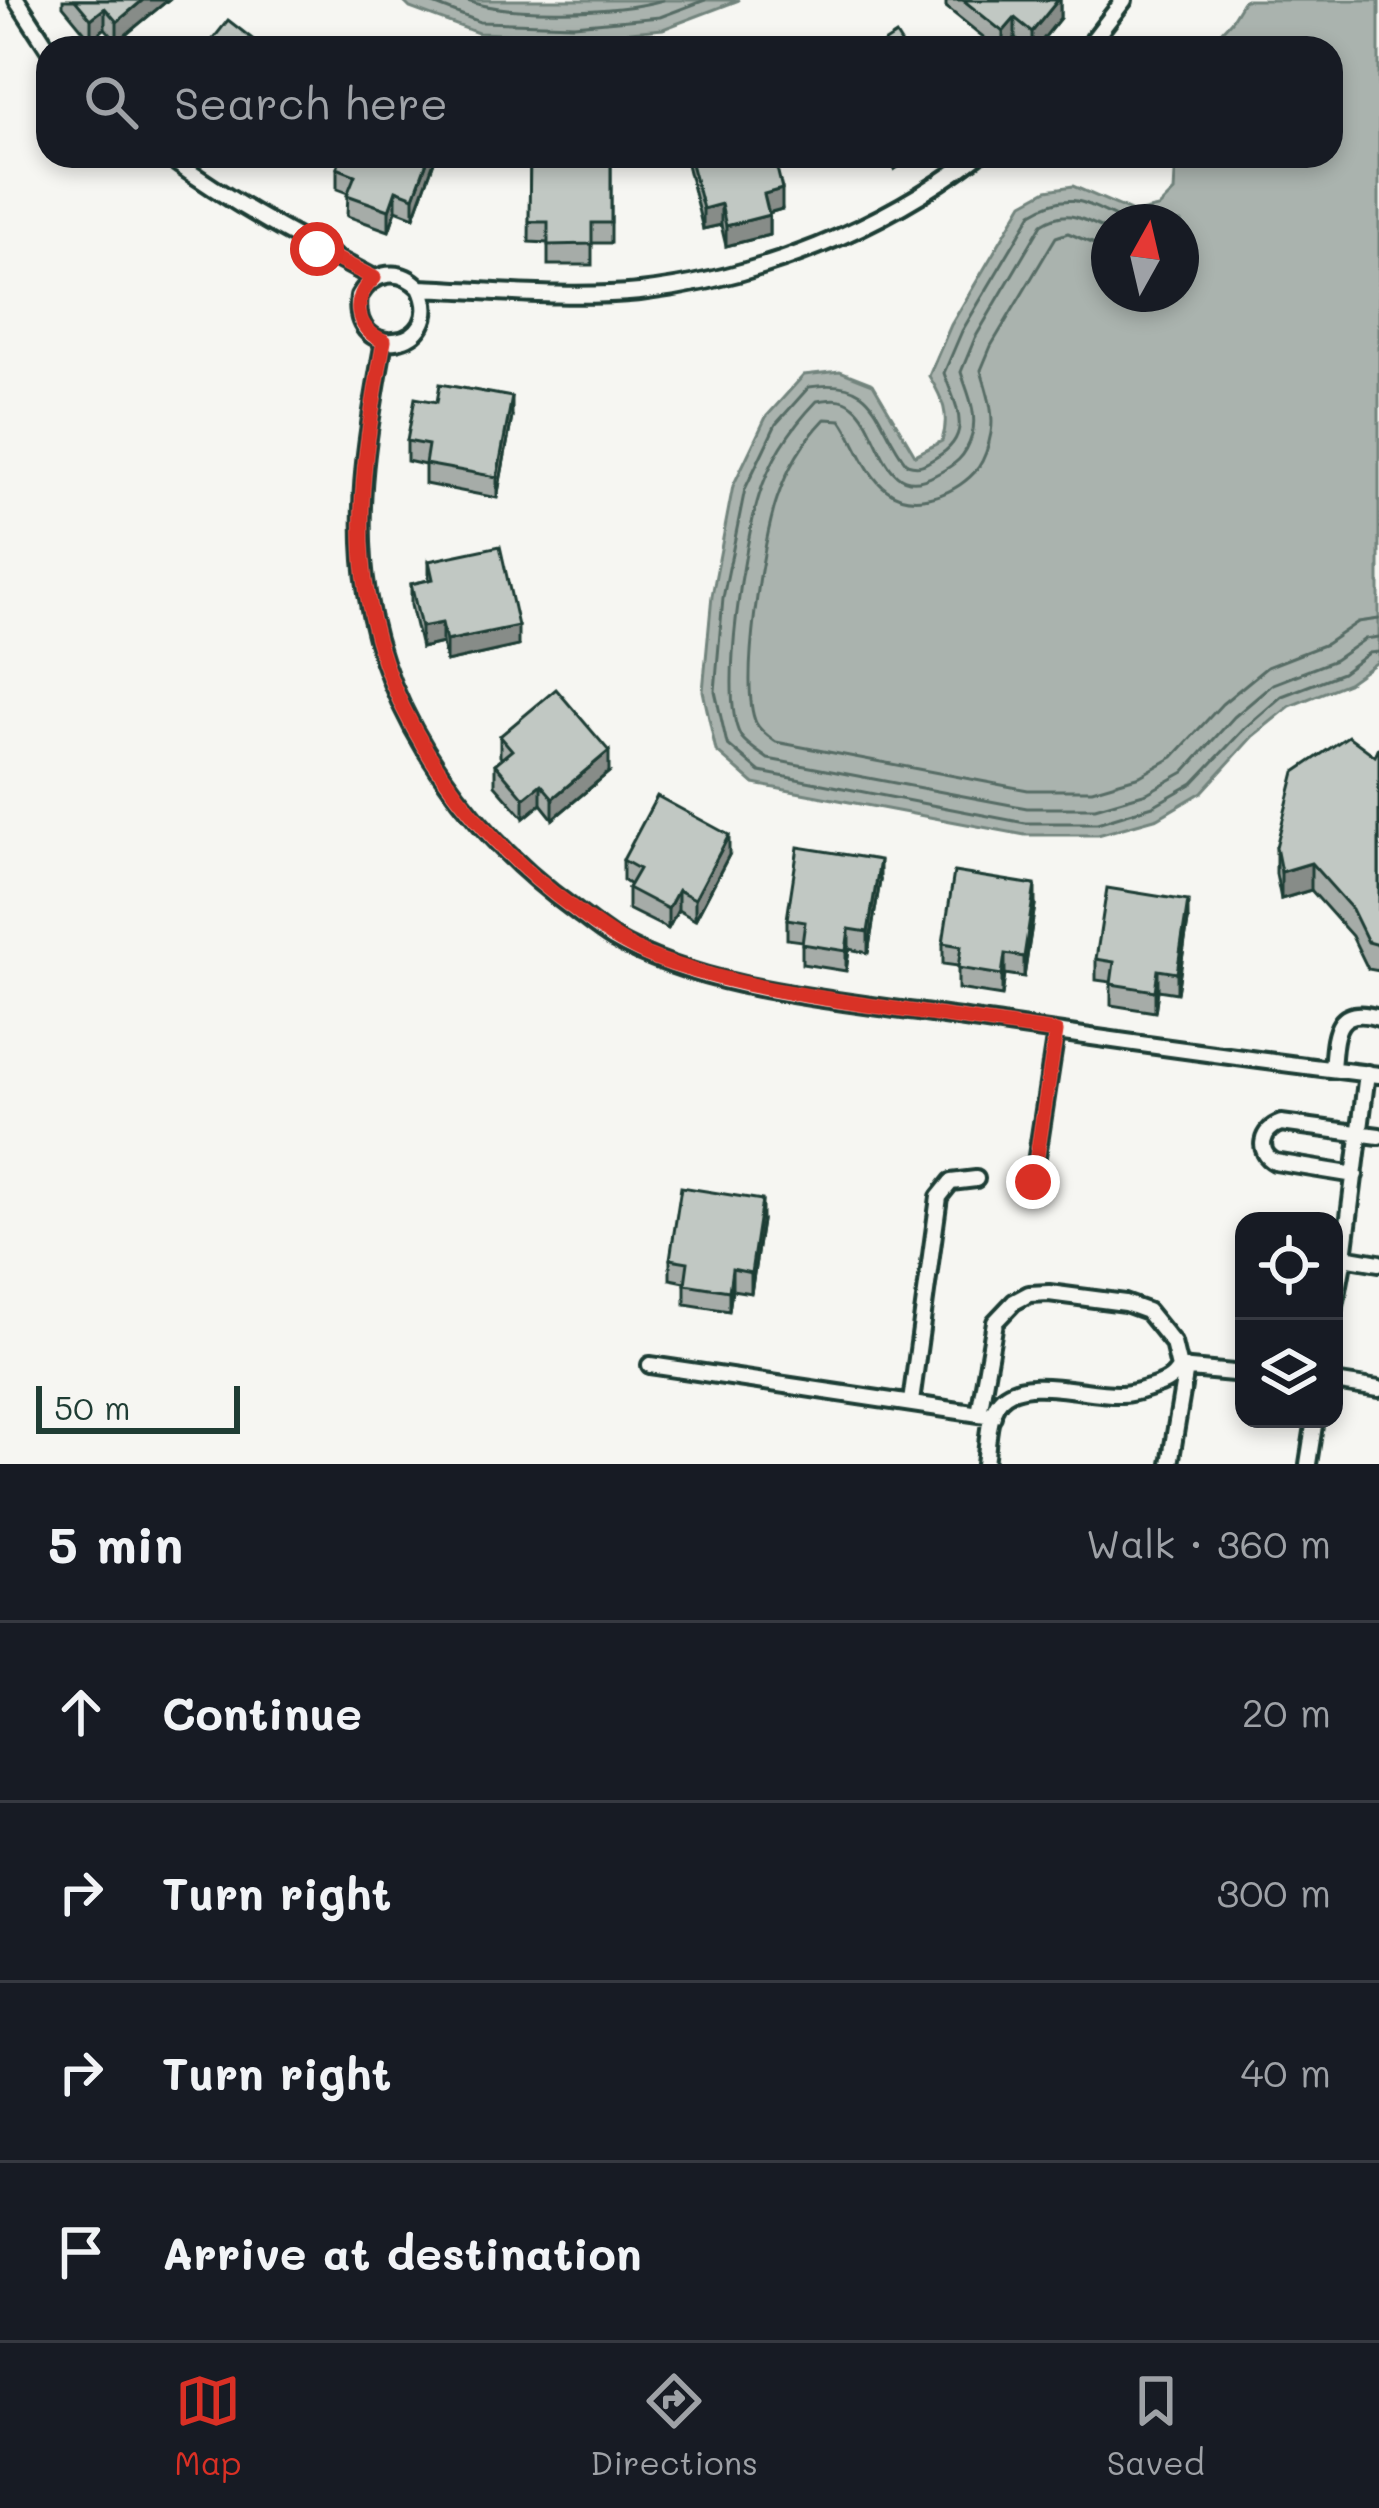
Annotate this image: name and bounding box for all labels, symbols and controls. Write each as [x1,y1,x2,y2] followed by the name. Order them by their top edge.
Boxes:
[36,36,1343,168] search box
[78,69,144,135] icon: search
[174,73,448,131] text: Search here
[1091,204,1199,312] north arrow
[290,222,344,276] route start
[1006,1155,1060,1209] route end
[1235,1212,1343,1428] map controls
[1235,1212,1343,1320] button: locate
[1235,1320,1343,1428] button: layers
[36,1380,240,1433] scale bar
[54,1385,130,1428] text: 50 m
[48,1509,183,1576] text: 5 min
[1086,1517,1331,1568] text: Walk · 360 m
[48,1679,114,1745] icon: ahead
[162,1683,362,1741] text: Continue
[1242,1686,1331,1737] text: 20 m
[48,1859,114,1925] icon: right
[162,1863,391,1921] text: Turn right
[1216,1866,1331,1917] text: 300 m
[48,2039,114,2105] icon: right
[162,2043,391,2101] text: Turn right
[1240,2046,1331,2097] text: 40 m
[48,2219,114,2285] icon: arrive
[162,2223,642,2281] text: Arrive at destination
[174,2368,242,2483] tab: Map
[590,2368,758,2483] tab: Directions
[1107,2368,1205,2483] tab: Saved

